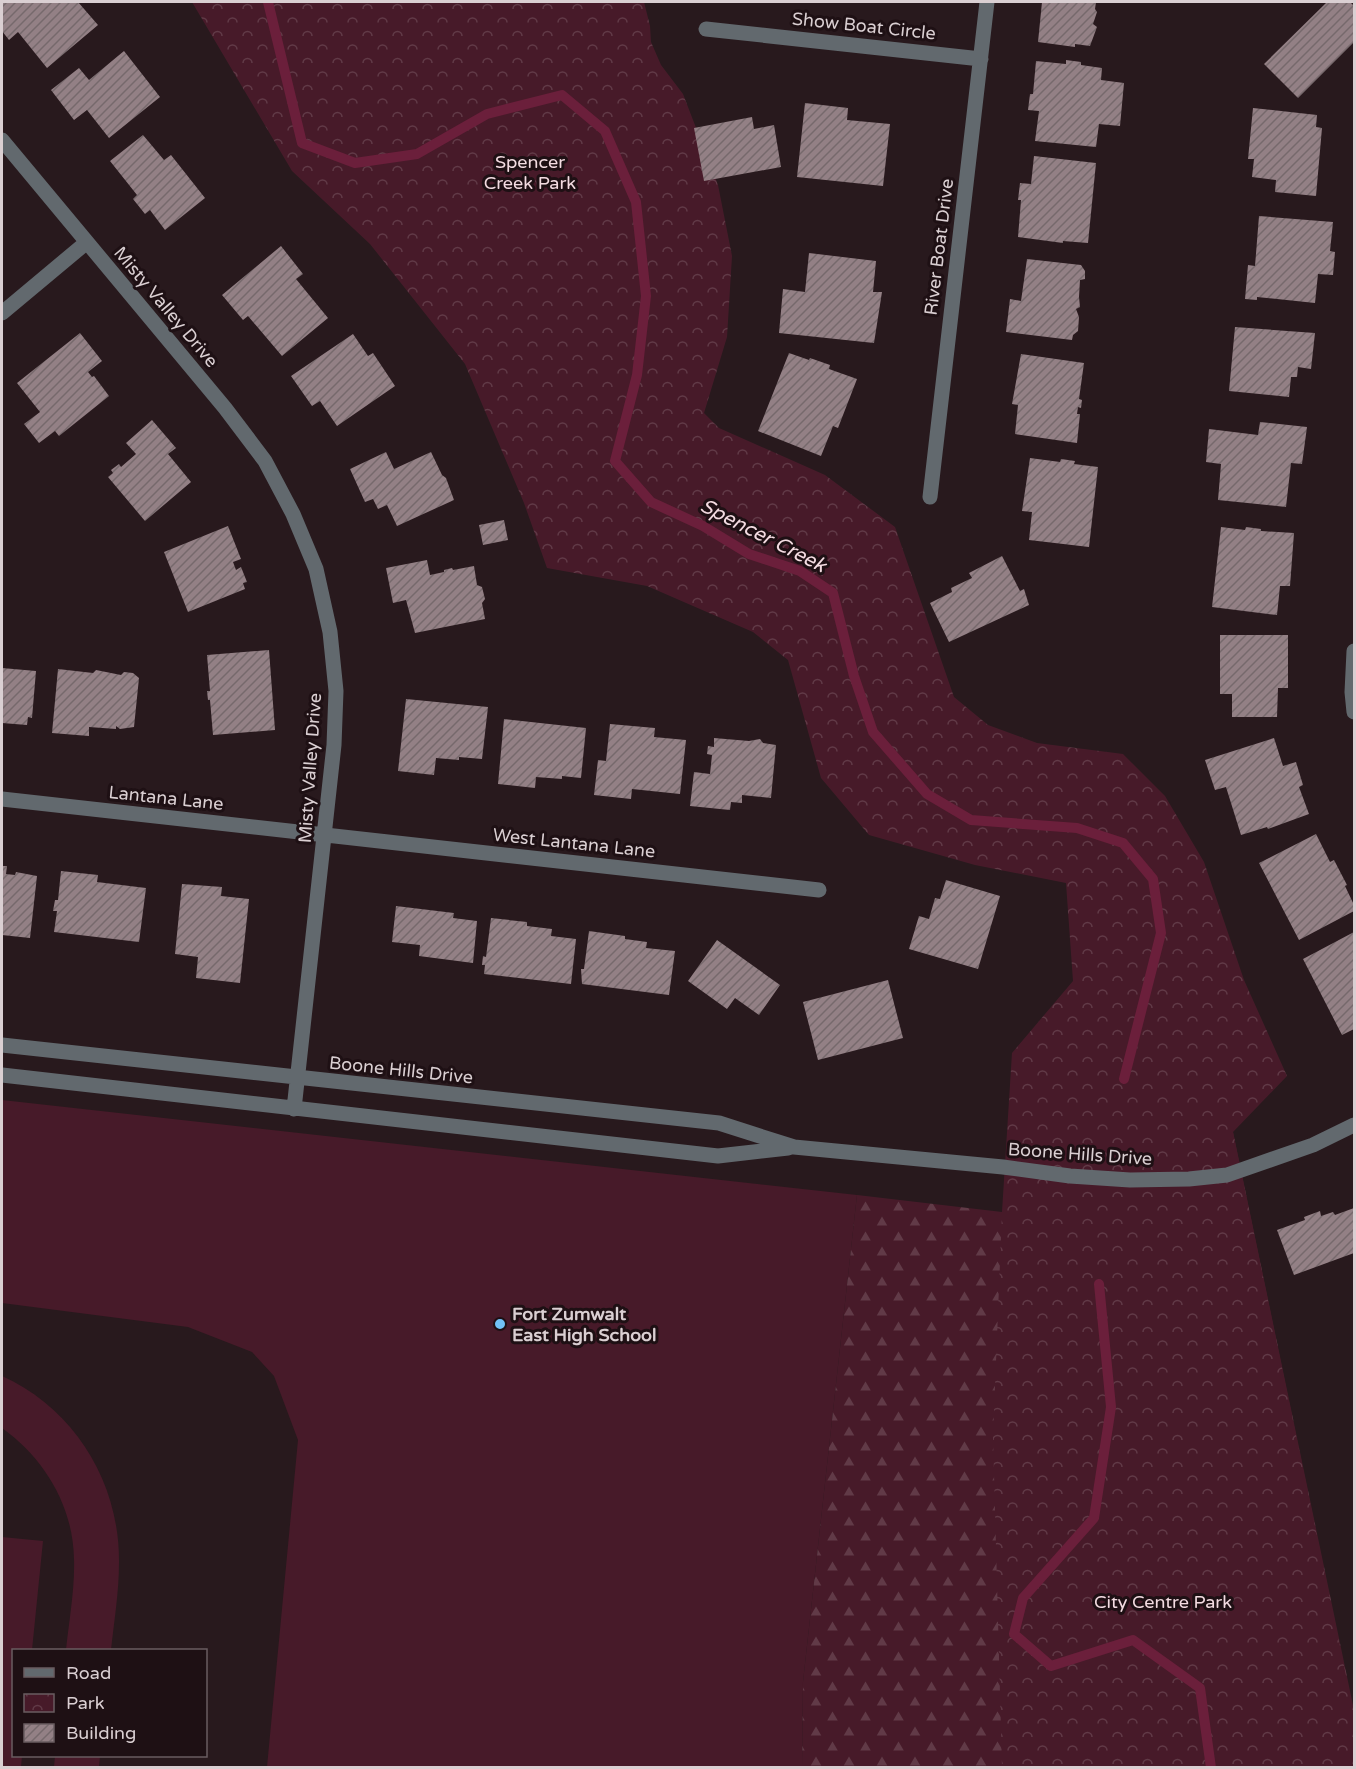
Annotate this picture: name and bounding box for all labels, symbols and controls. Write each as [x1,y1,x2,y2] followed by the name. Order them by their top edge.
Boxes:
[791,8,937,44] street label: Show Boat Circle
[484,151,576,194] park label: Spencer Creek Park
[920,177,958,317] street label: River Boat Drive
[109,242,223,372] street label: Misty Valley Drive
[696,494,832,579] water label: Spencer Creek
[294,692,326,844] street label: Misty Valley Drive
[107,781,225,815] street label: Lantana Lane
[492,824,656,862] street label: West Lantana Lane
[328,1052,474,1088] street label: Boone Hills Drive
[1007,1138,1153,1170] street label: Boone Hills Drive
[512,1303,657,1346] place label: Fort Zumwalt East High School
[493,1317,507,1331] marker: Fort Zumwalt East High School
[1094,1591,1232,1613] park label: City Centre Park
[12,1649,207,1757] legend
[66,1662,111,1684] text: Road
[66,1692,105,1714] text: Park
[66,1722,136,1744] text: Building

